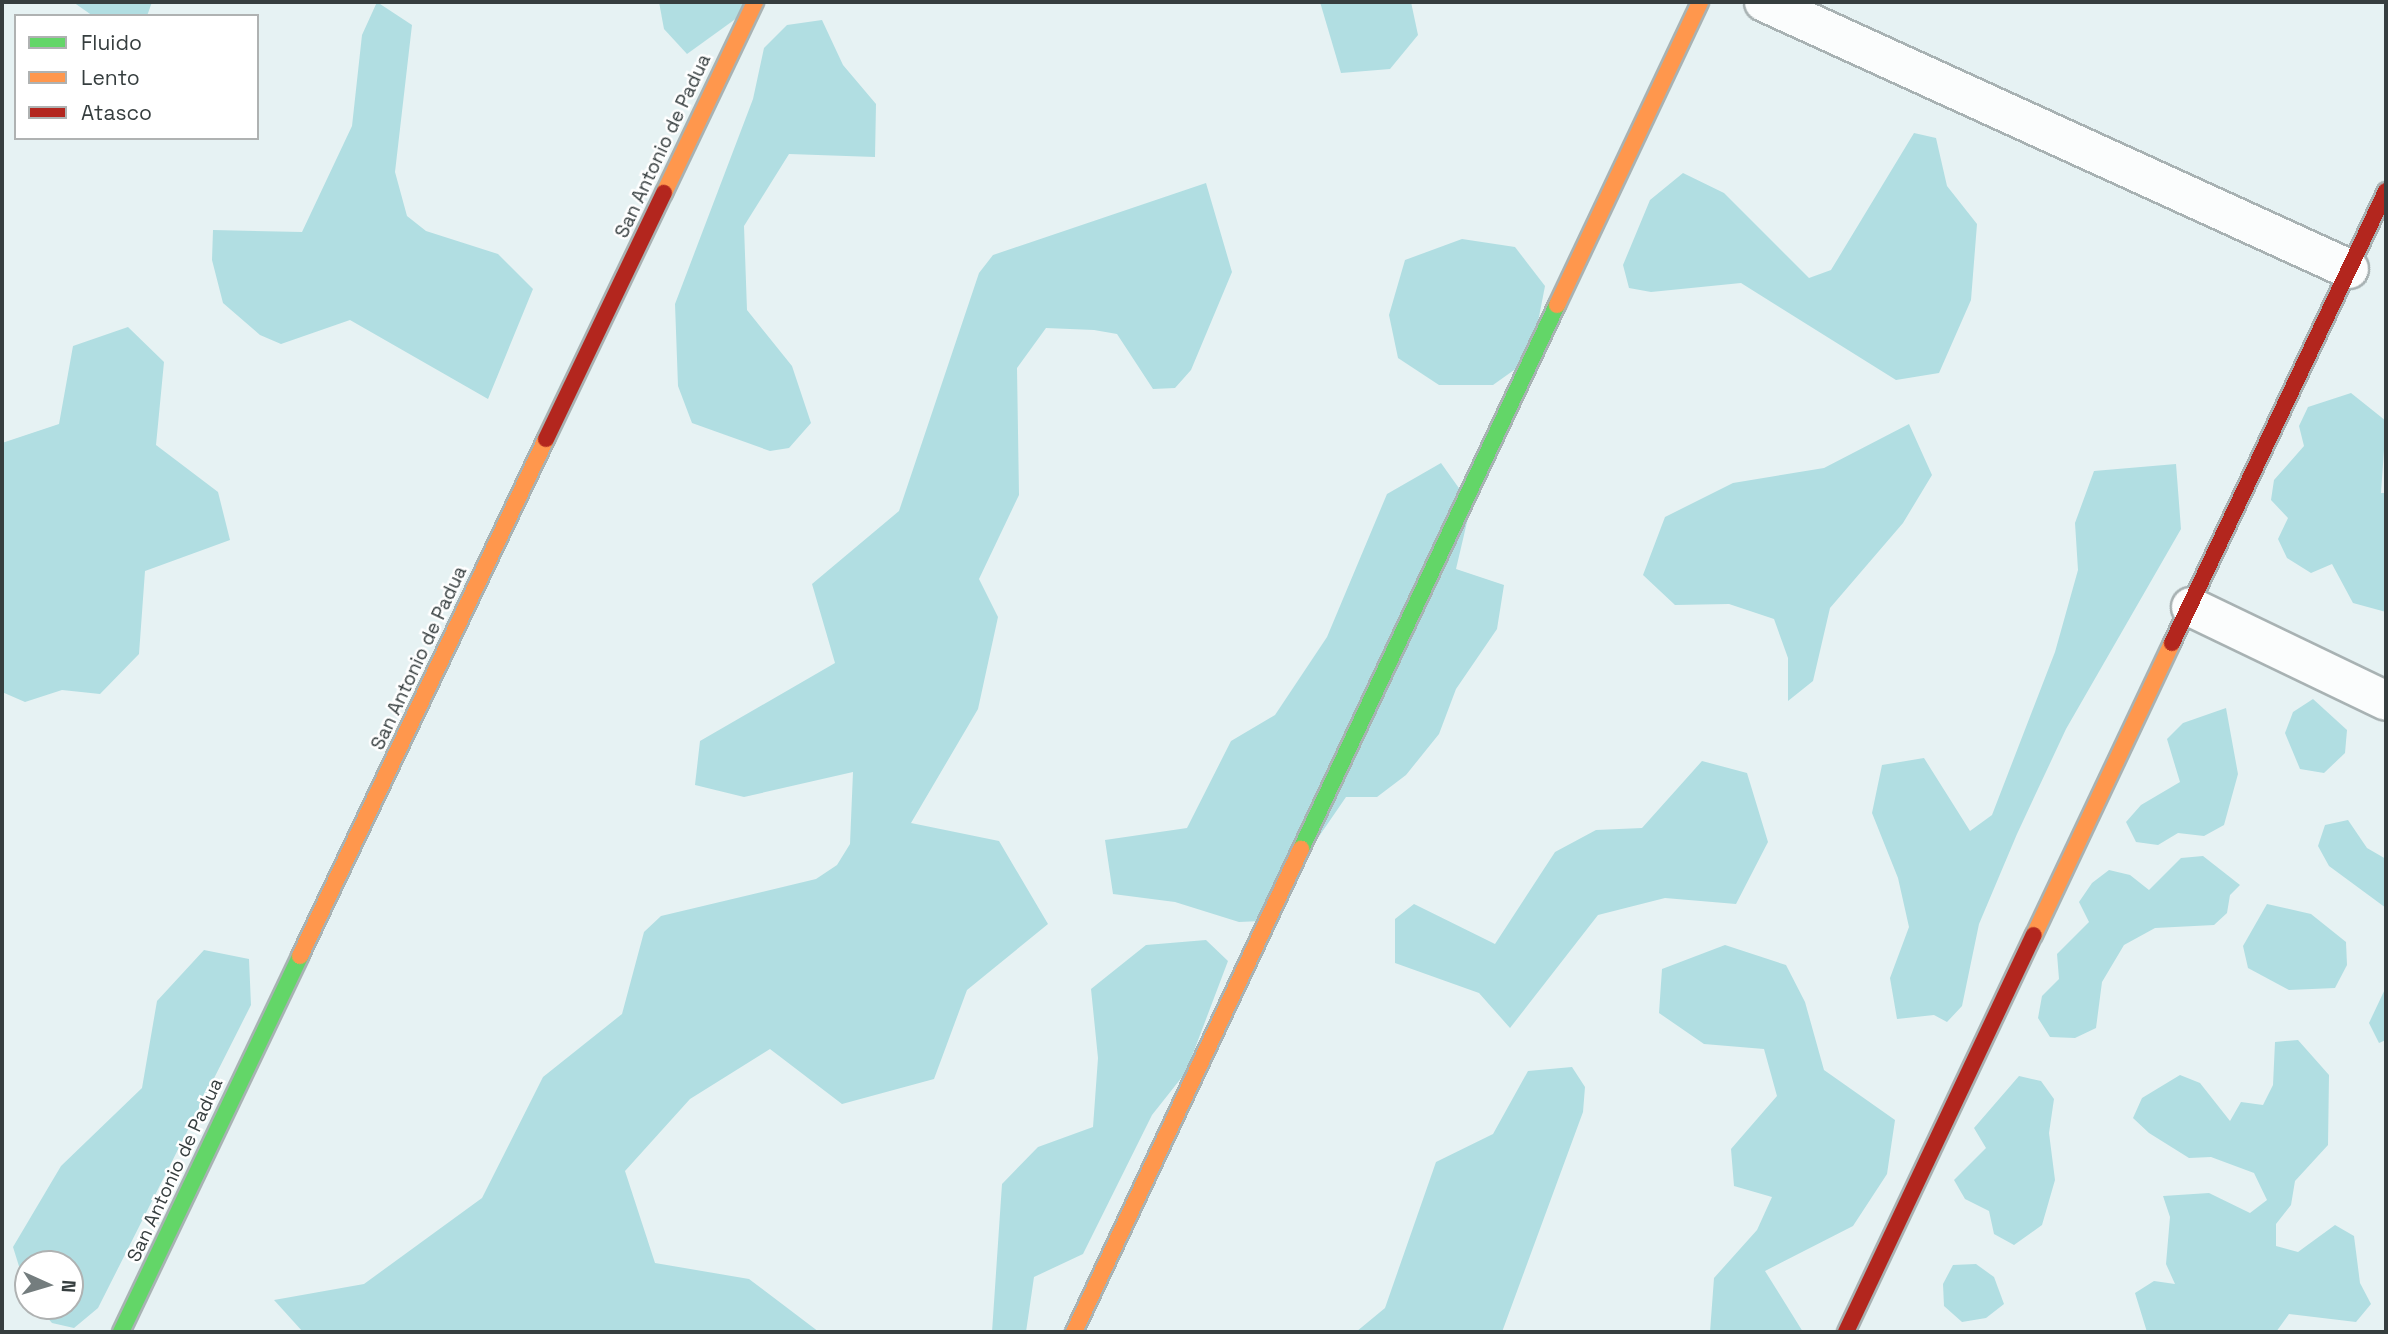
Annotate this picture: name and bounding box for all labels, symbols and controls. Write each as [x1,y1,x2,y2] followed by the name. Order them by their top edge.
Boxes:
[14,14,259,140] legend
[81,29,142,56] text: Fluido
[610,50,716,242] street label: San Antonio de Padua
[81,64,140,91] text: Lento
[81,99,152,126] text: Atasco
[366,562,472,754] street label: San Antonio de Padua
[122,1074,228,1266] street label: San Antonio de Padua
[14,1250,84,1320] north arrow
[56,1279,81,1294] text: N

